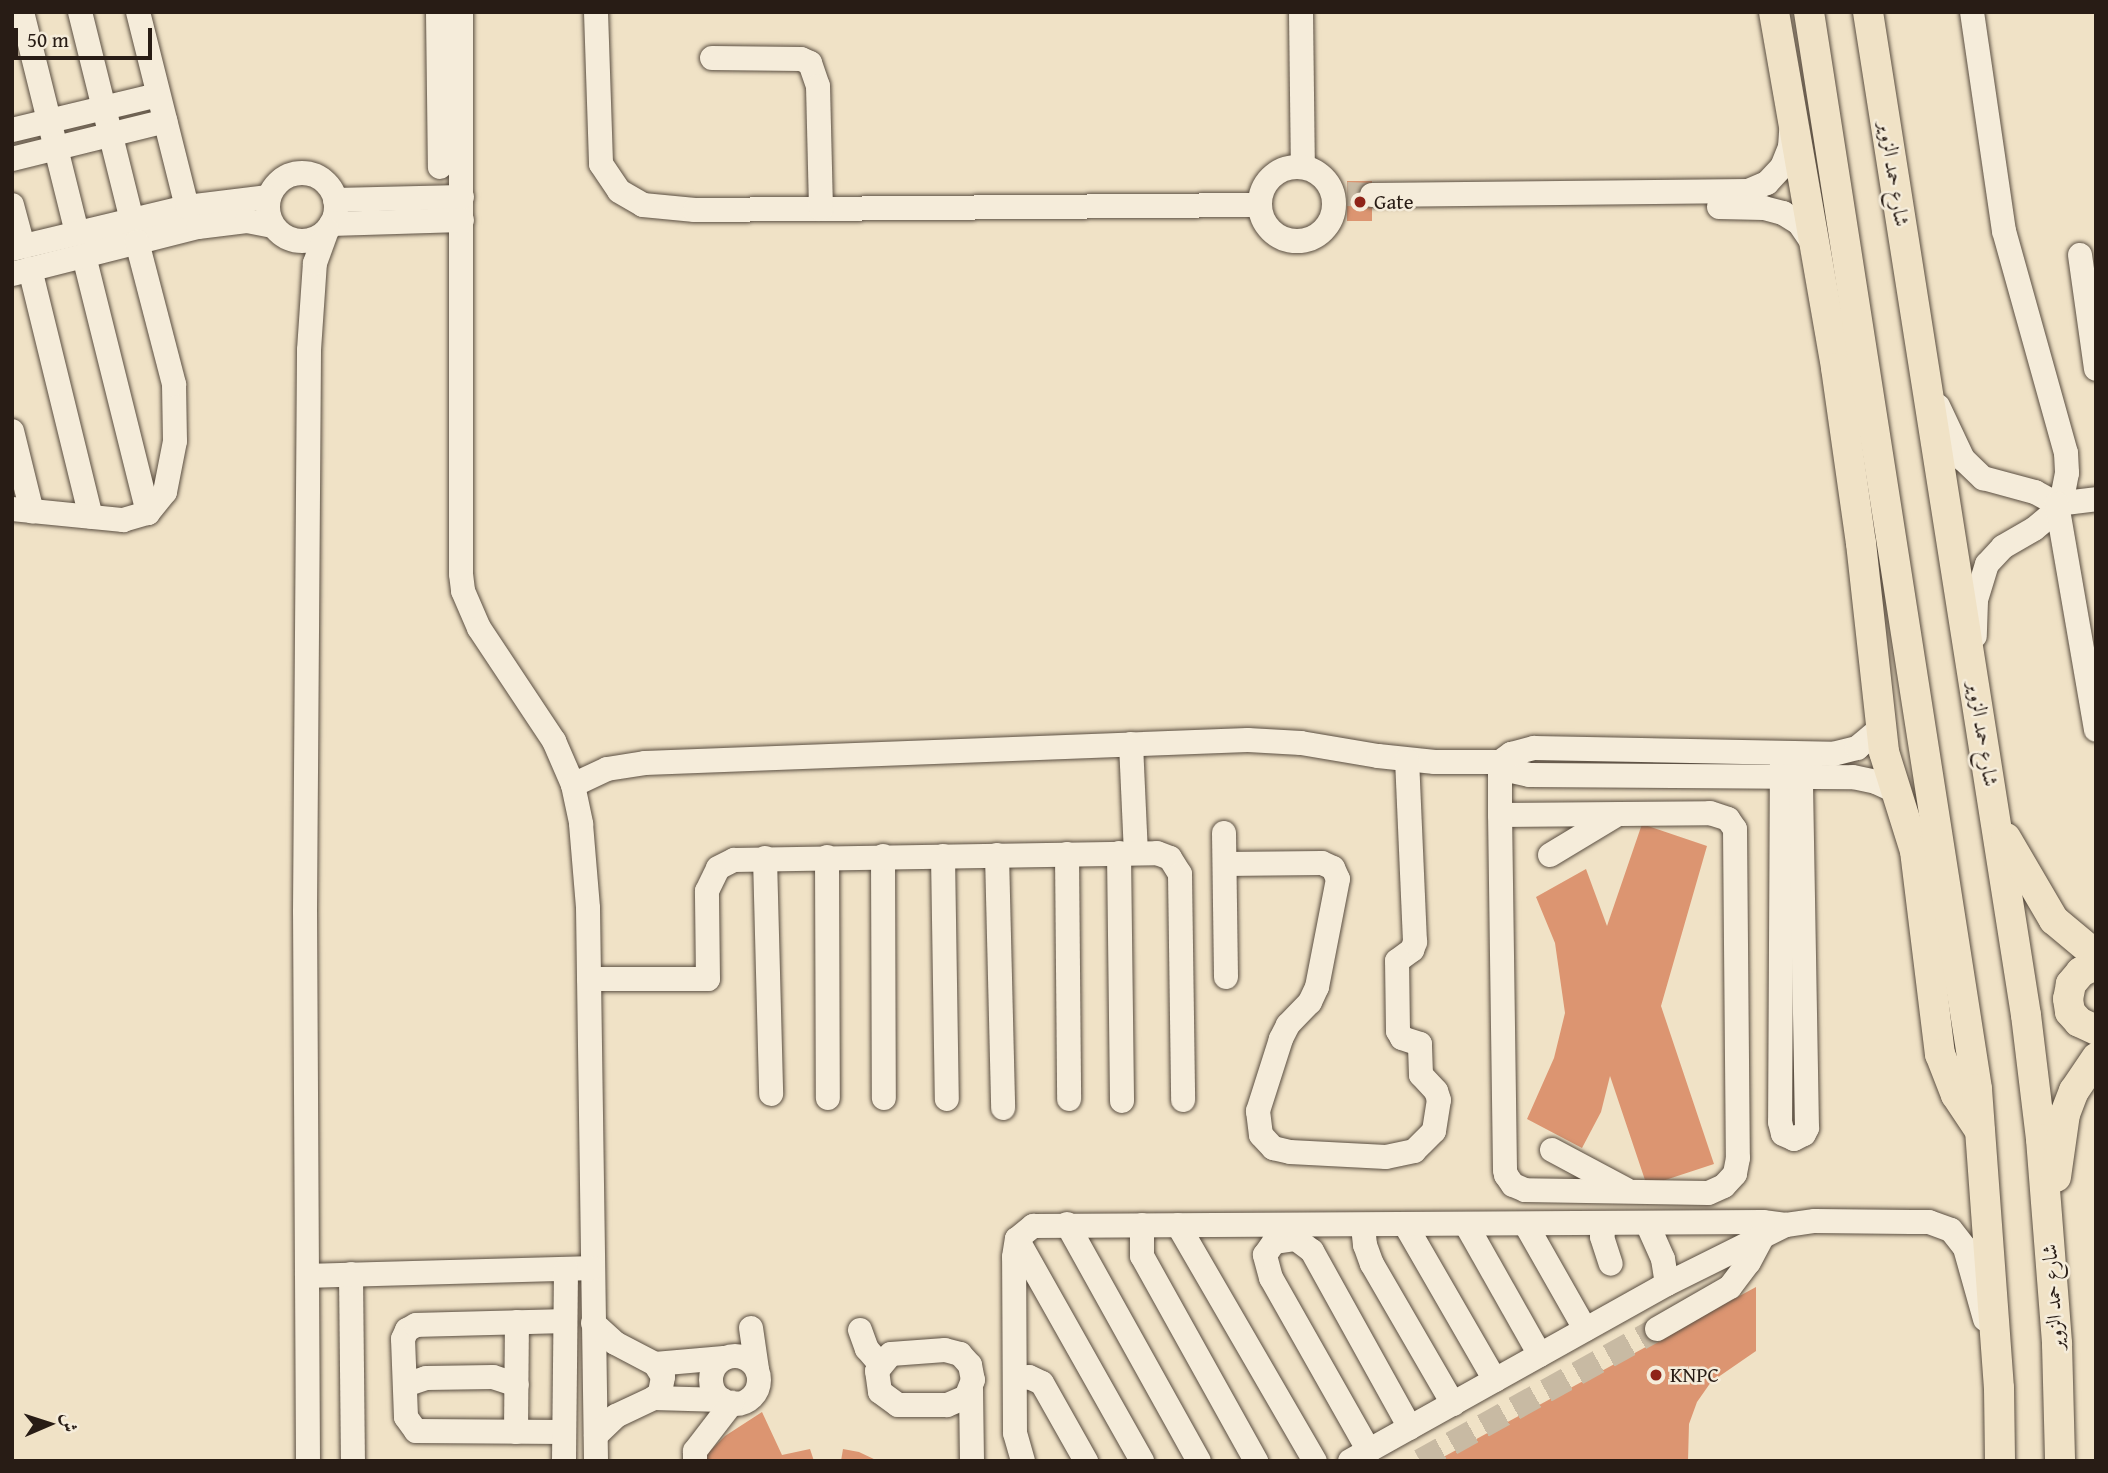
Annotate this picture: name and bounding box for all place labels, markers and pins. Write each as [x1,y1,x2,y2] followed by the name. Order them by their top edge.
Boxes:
[1374,189,1414,215] place label: Gate
[1352,194,1368,210] marker: Gate
[1670,1362,1719,1388] place label: KNPC
[1648,1367,1664,1383] marker: KNPC

